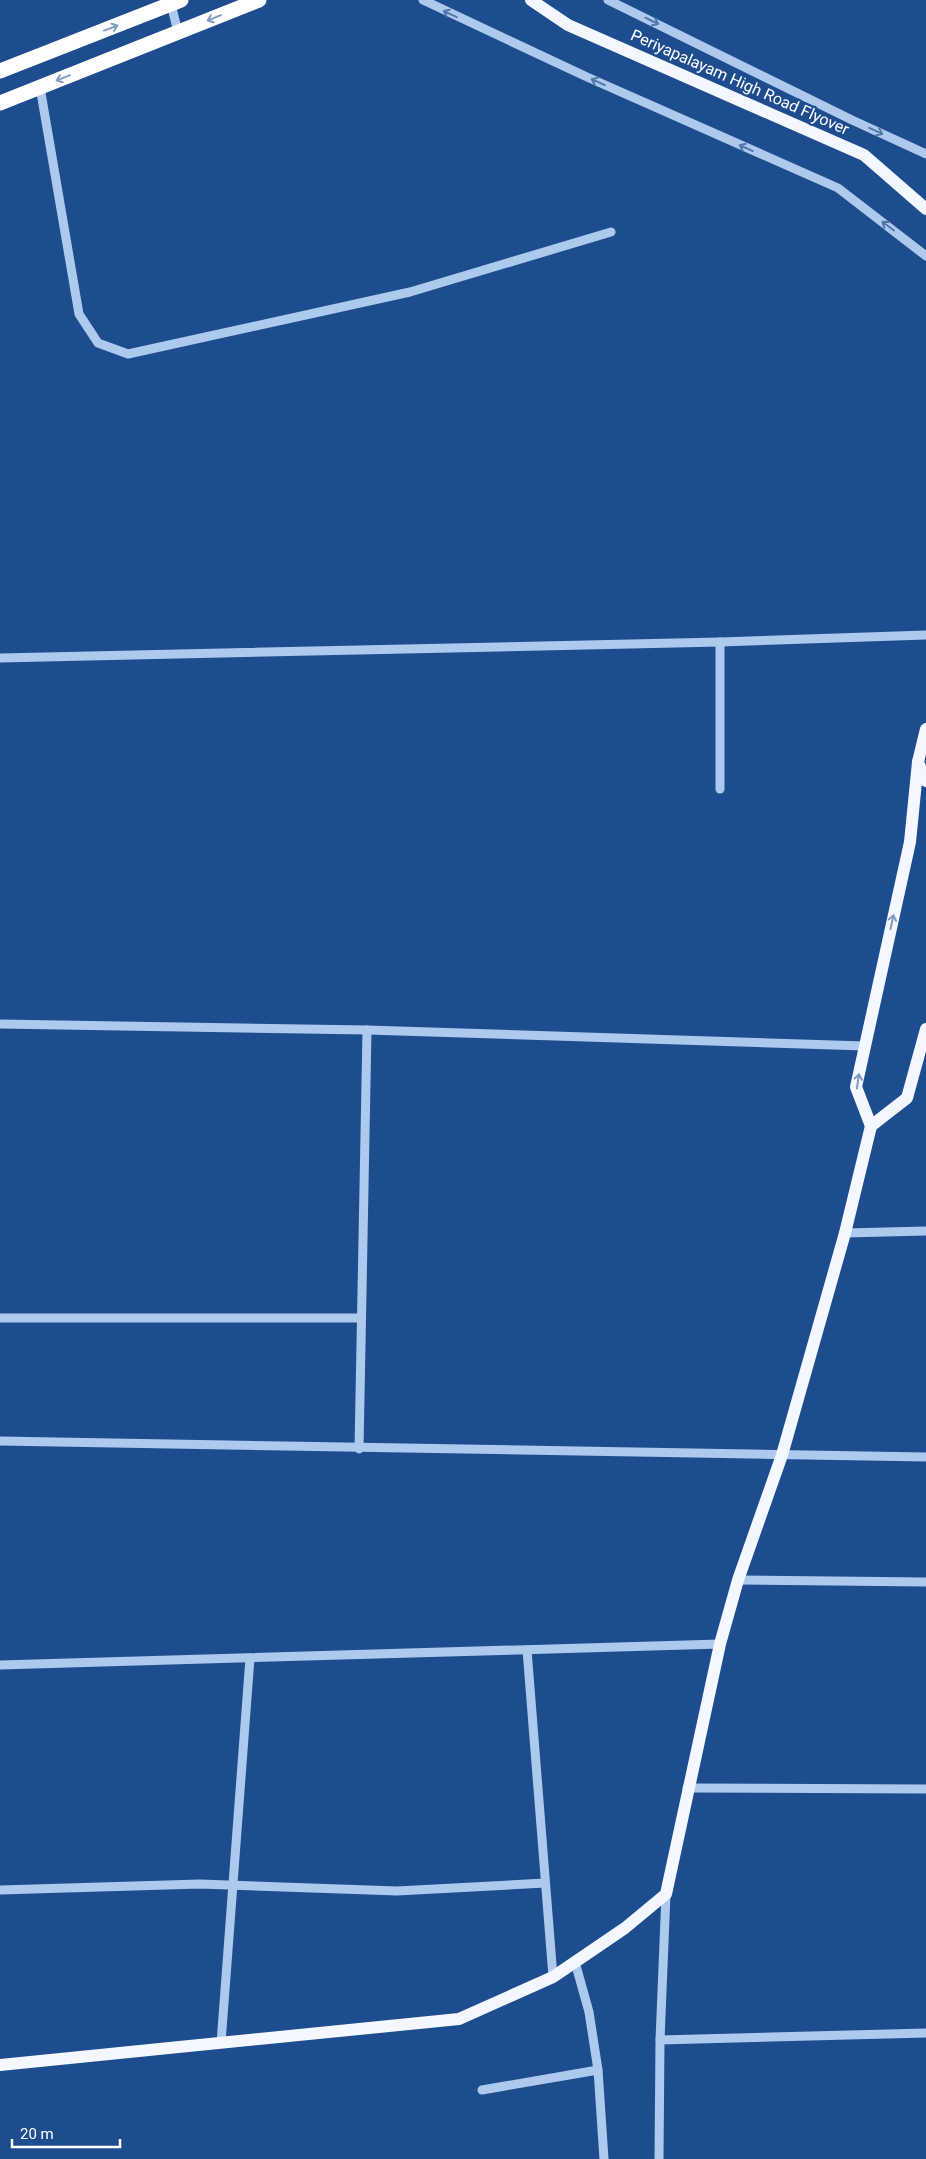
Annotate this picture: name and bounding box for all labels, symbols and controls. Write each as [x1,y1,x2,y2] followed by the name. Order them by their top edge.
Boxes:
[443,9,458,19] one-way arrow
[207,14,222,23] one-way arrow
[644,17,659,27] one-way arrow
[103,22,118,31] one-way arrow
[628,25,853,139] street label: Periyapalayam High Road Flyover
[56,74,71,83] one-way arrow
[591,77,606,86] one-way arrow
[868,127,883,136] one-way arrow
[739,142,754,152] one-way arrow
[881,221,895,231] one-way arrow
[888,914,897,930] one-way arrow
[853,1073,863,1089] one-way arrow
[12,2116,120,2148] scale bar
[20,2125,54,2143] text: 20 m

